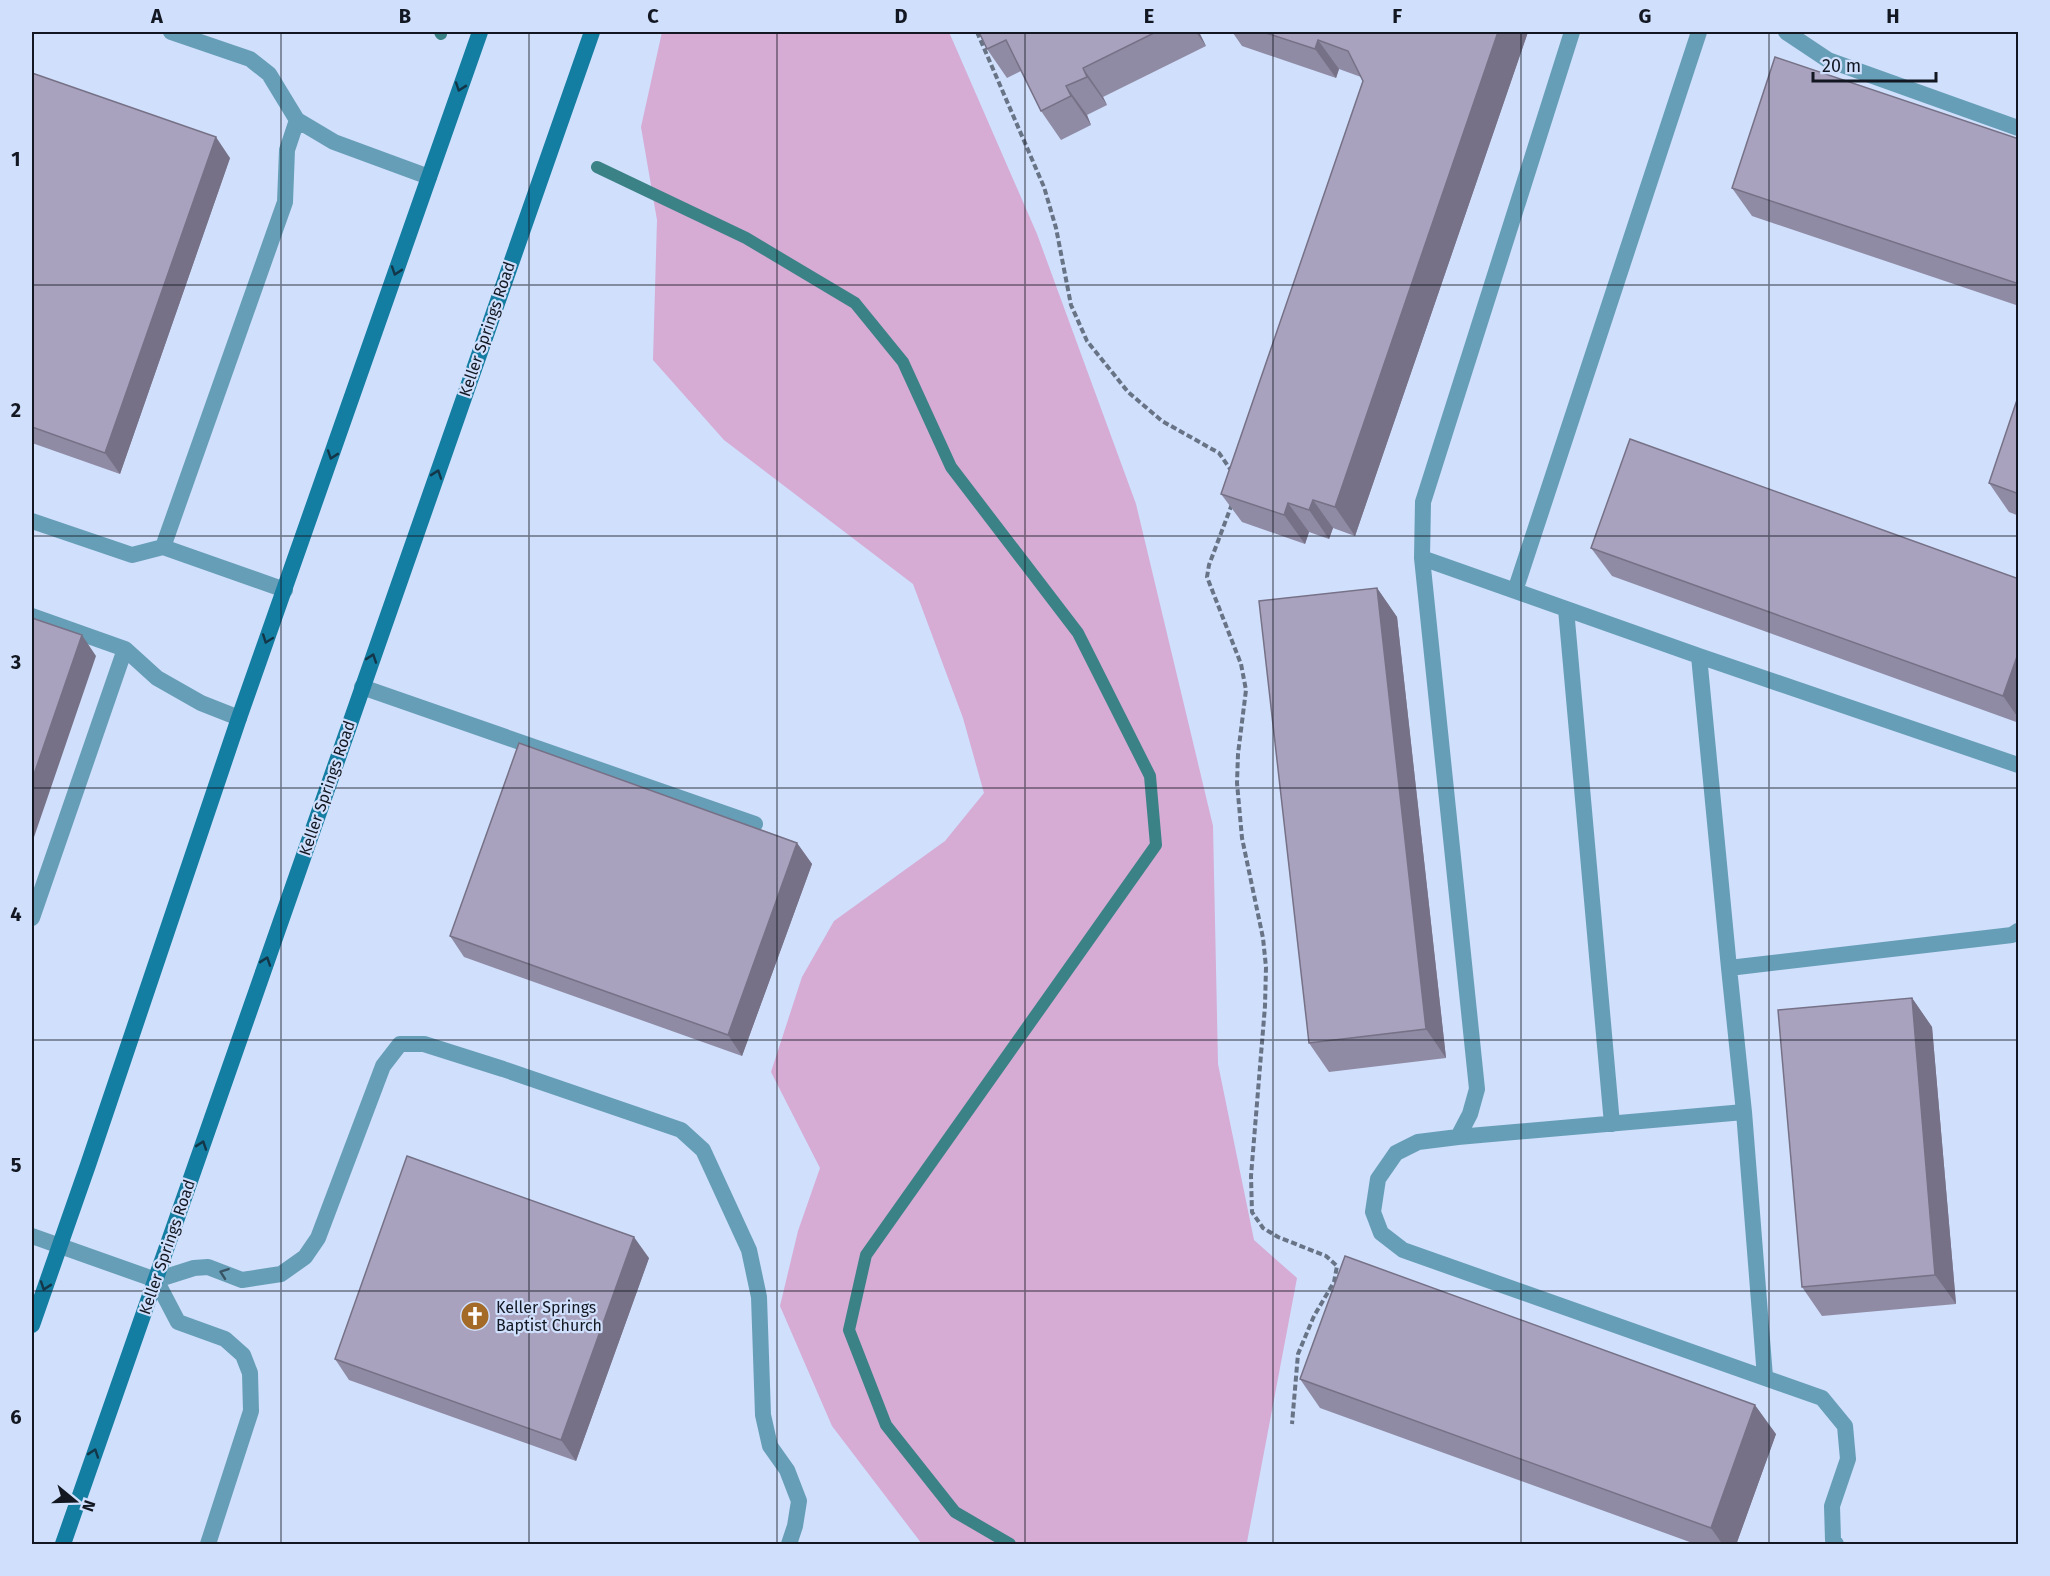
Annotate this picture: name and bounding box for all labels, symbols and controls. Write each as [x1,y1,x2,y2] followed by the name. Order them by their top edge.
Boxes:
[150,4,164,28] text: A
[399,4,411,28] text: B
[647,4,659,28] text: C
[894,4,908,28] text: D
[1144,4,1154,28] text: E
[1392,4,1402,28] text: F
[1639,4,1651,28] text: G
[1886,4,1900,28] text: H
[1813,45,1936,83] scale bar
[1822,55,1861,77] text: 20 m
[455,81,468,92] one-way arrow
[11,147,21,171] text: 1
[455,259,519,399] street label: Keller Springs Road
[391,265,404,276] one-way arrow
[11,398,21,422] text: 2
[326,449,339,460] one-way arrow
[429,469,442,480] one-way arrow
[262,633,275,644] one-way arrow
[10,650,21,674] text: 3
[365,653,378,664] one-way arrow
[295,718,359,858] street label: Keller Springs Road
[10,902,22,926] text: 4
[259,956,272,967] one-way arrow
[194,1140,207,1151] one-way arrow
[11,1153,22,1177] text: 5
[135,1177,199,1317] street label: Keller Springs Road
[220,1268,230,1281] one-way arrow
[40,1280,53,1291] one-way arrow
[496,1298,602,1335] place label: Keller Springs Baptist Church
[459,1300,491,1332] church icon: Keller Springs Baptist Church
[10,1405,22,1429] text: 6
[87,1449,100,1459] one-way arrow
[45,1471,105,1531] north arrow
[78,1498,99,1514] text: N

